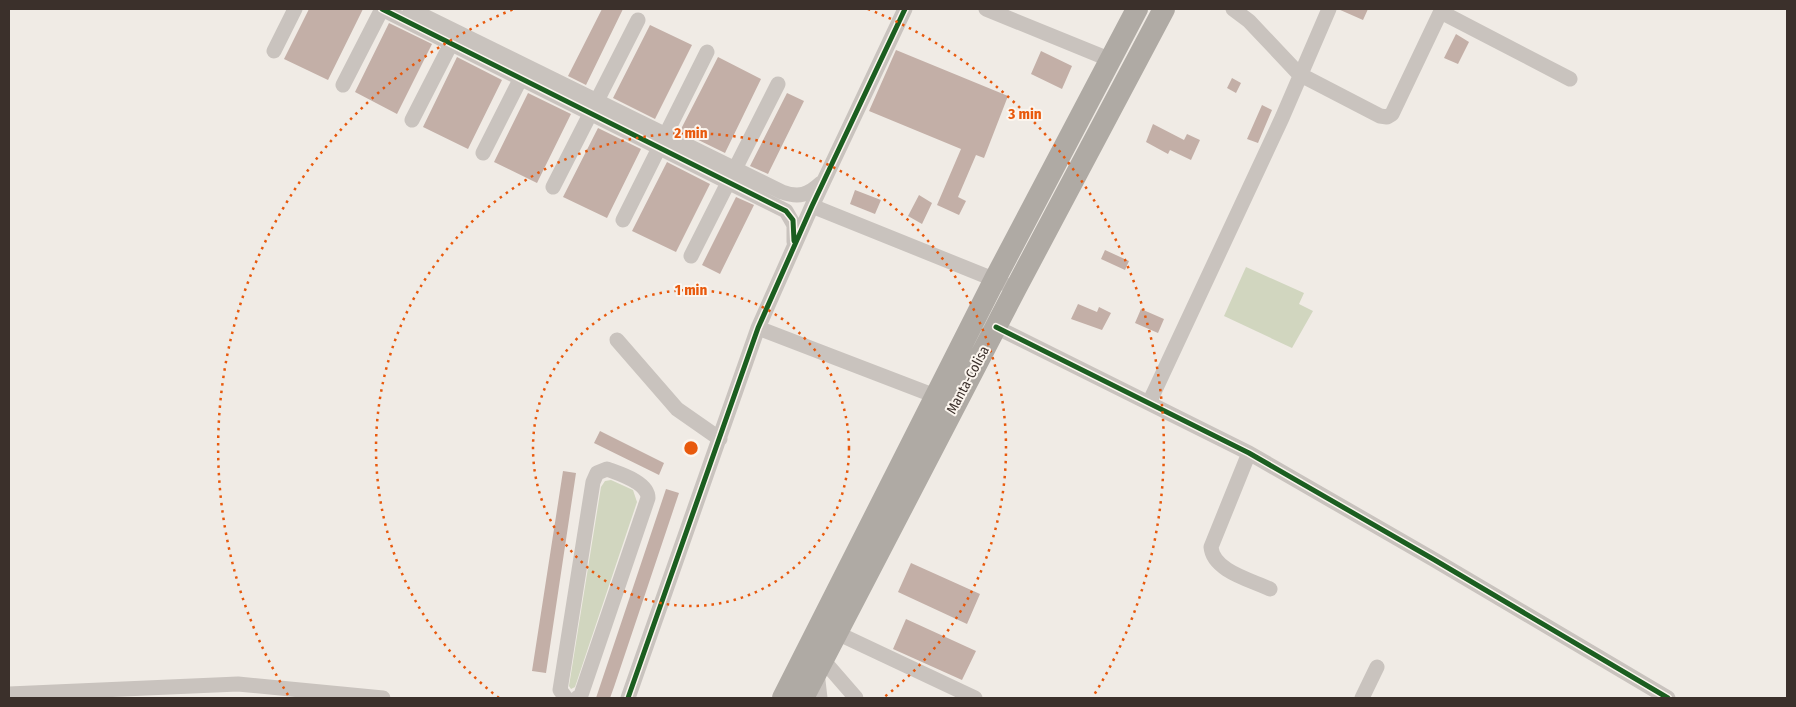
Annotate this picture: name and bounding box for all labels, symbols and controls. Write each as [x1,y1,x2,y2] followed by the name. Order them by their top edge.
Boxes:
[1007,105,1042,123] text: 3 min
[673,124,708,142] text: 2 min
[675,281,707,299] text: 1 min
[943,343,993,417] street label: Manta-Colisa
[682,439,700,457] centre of rings

